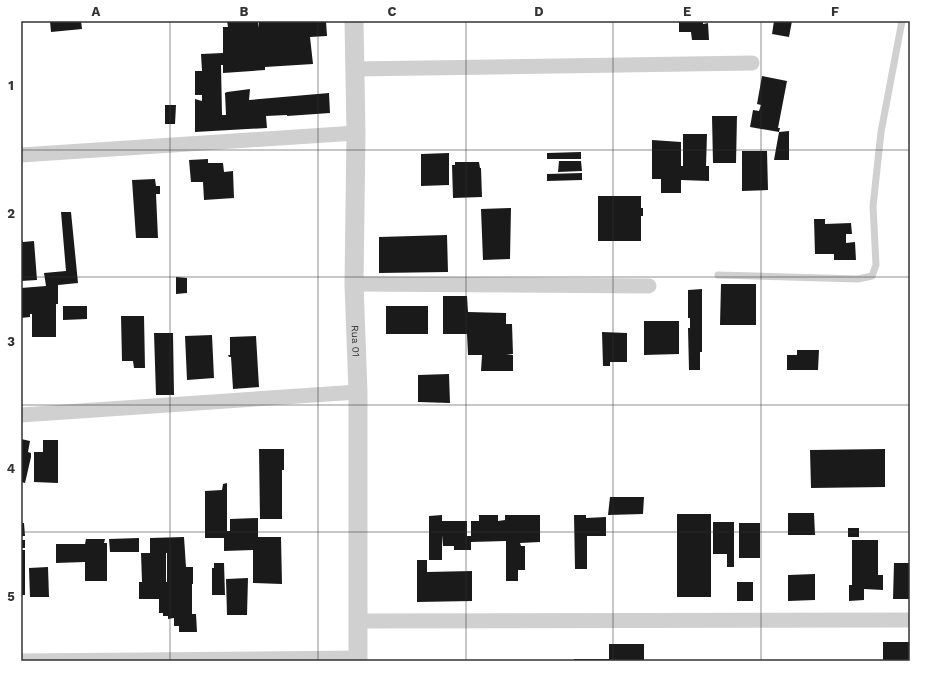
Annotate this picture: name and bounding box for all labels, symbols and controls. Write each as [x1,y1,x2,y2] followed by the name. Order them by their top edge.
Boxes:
[92,4,101,19] text: A
[240,4,249,19] text: B
[388,4,397,19] text: C
[534,4,544,19] text: D
[683,4,691,19] text: E
[831,4,839,19] text: F
[8,78,14,93] text: 1
[7,206,15,221] text: 2
[350,325,362,357] street label: Rua 01
[7,334,15,349] text: 3
[7,461,16,476] text: 4
[7,589,15,604] text: 5

